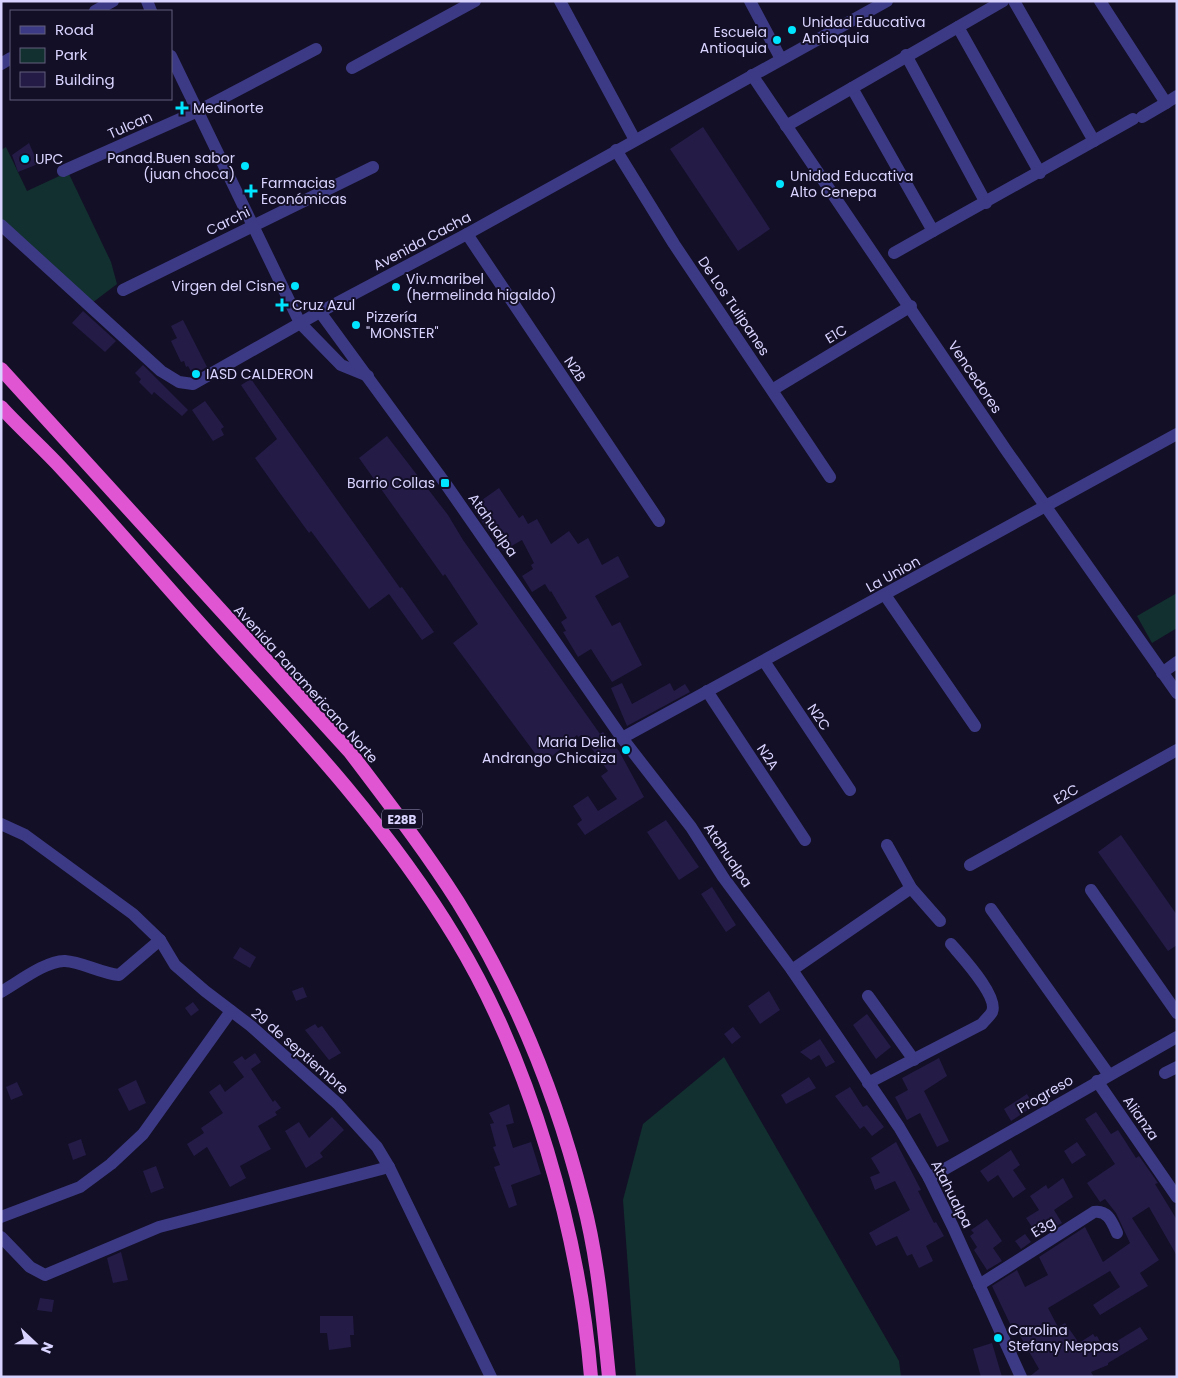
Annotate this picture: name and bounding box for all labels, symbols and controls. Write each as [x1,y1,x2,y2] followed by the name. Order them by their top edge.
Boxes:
[10,10,172,100] legend
[802,12,925,48] place label: Unidad Educativa Antioquia
[55,19,94,40] text: Road
[700,22,767,58] place label: Escuela Antioquia
[786,24,798,36] marker: Unidad Educativa Antioquia
[771,34,783,46] marker: Escuela Antioquia
[55,44,87,65] text: Park
[55,69,115,90] text: Building
[193,98,264,118] place label: Medinorte
[175,101,189,115] marker: Medinorte
[105,106,155,144] street label: Tulcan
[107,148,235,184] place label: Panad.Buen sabor (juan choca)
[35,149,63,169] place label: UPC
[19,153,31,165] marker: UPC
[239,160,251,172] marker: Panad.Buen sabor (juan choca)
[790,166,913,202] place label: Unidad Educativa Alto Cenepa
[261,173,347,209] place label: Farmacias Económicas
[774,178,786,190] marker: Unidad Educativa Alto Cenepa
[245,185,257,197] marker: Farmacias Económicas
[203,202,253,240] street label: Carchi
[370,207,474,275] street label: Avenida Cacha
[693,252,775,360] street label: De Los Tulipanes
[406,269,556,305] place label: Viv.maribel (hermelinda higaldo)
[172,276,285,296] place label: Virgen del Cisne
[289,280,301,292] marker: Virgen del Cisne
[390,281,402,293] marker: Viv.maribel (hermelinda higaldo)
[292,295,355,315] place label: Cruz Azul
[276,299,288,311] marker: Cruz Azul
[366,307,439,343] place label: Pizzería "MONSTER"
[350,319,362,331] marker: Pizzería "MONSTER"
[821,320,851,348] street label: E1C
[943,337,1007,417] street label: Vencedores
[559,352,591,386] street label: N2B
[206,364,313,384] place label: IASD CALDERON
[190,368,202,380] marker: IASD CALDERON
[347,473,435,493] place label: Barrio Collas
[439,477,451,489] marker: Barrio Collas
[464,489,522,561] street label: Atahualpa
[862,551,924,597] street label: La Union
[229,600,383,768] street label: Avenida Panamericana Norte
[803,700,835,734] street label: N2C
[482,732,616,768] place label: Maria Delia Andrango Chicaiza
[752,740,784,774] street label: N2A
[620,744,632,756] marker: Maria Delia Andrango Chicaiza
[1050,779,1082,809] street label: E2C
[382,810,422,829] road number: E28B
[699,819,757,891] street label: Atahualpa
[247,1003,353,1099] street label: 29 de septiembre
[1013,1070,1077,1118] street label: Progreso
[1118,1092,1164,1144] street label: Alianza
[926,1157,978,1231] street label: Atahualpa
[1027,1212,1059,1242] street label: E3g
[10,1318,60,1368] north arrow
[1008,1320,1119,1356] place label: Carolina Stefany Neppas
[992,1332,1004,1344] marker: Carolina Stefany Neppas
[36,1339,58,1356] text: N

